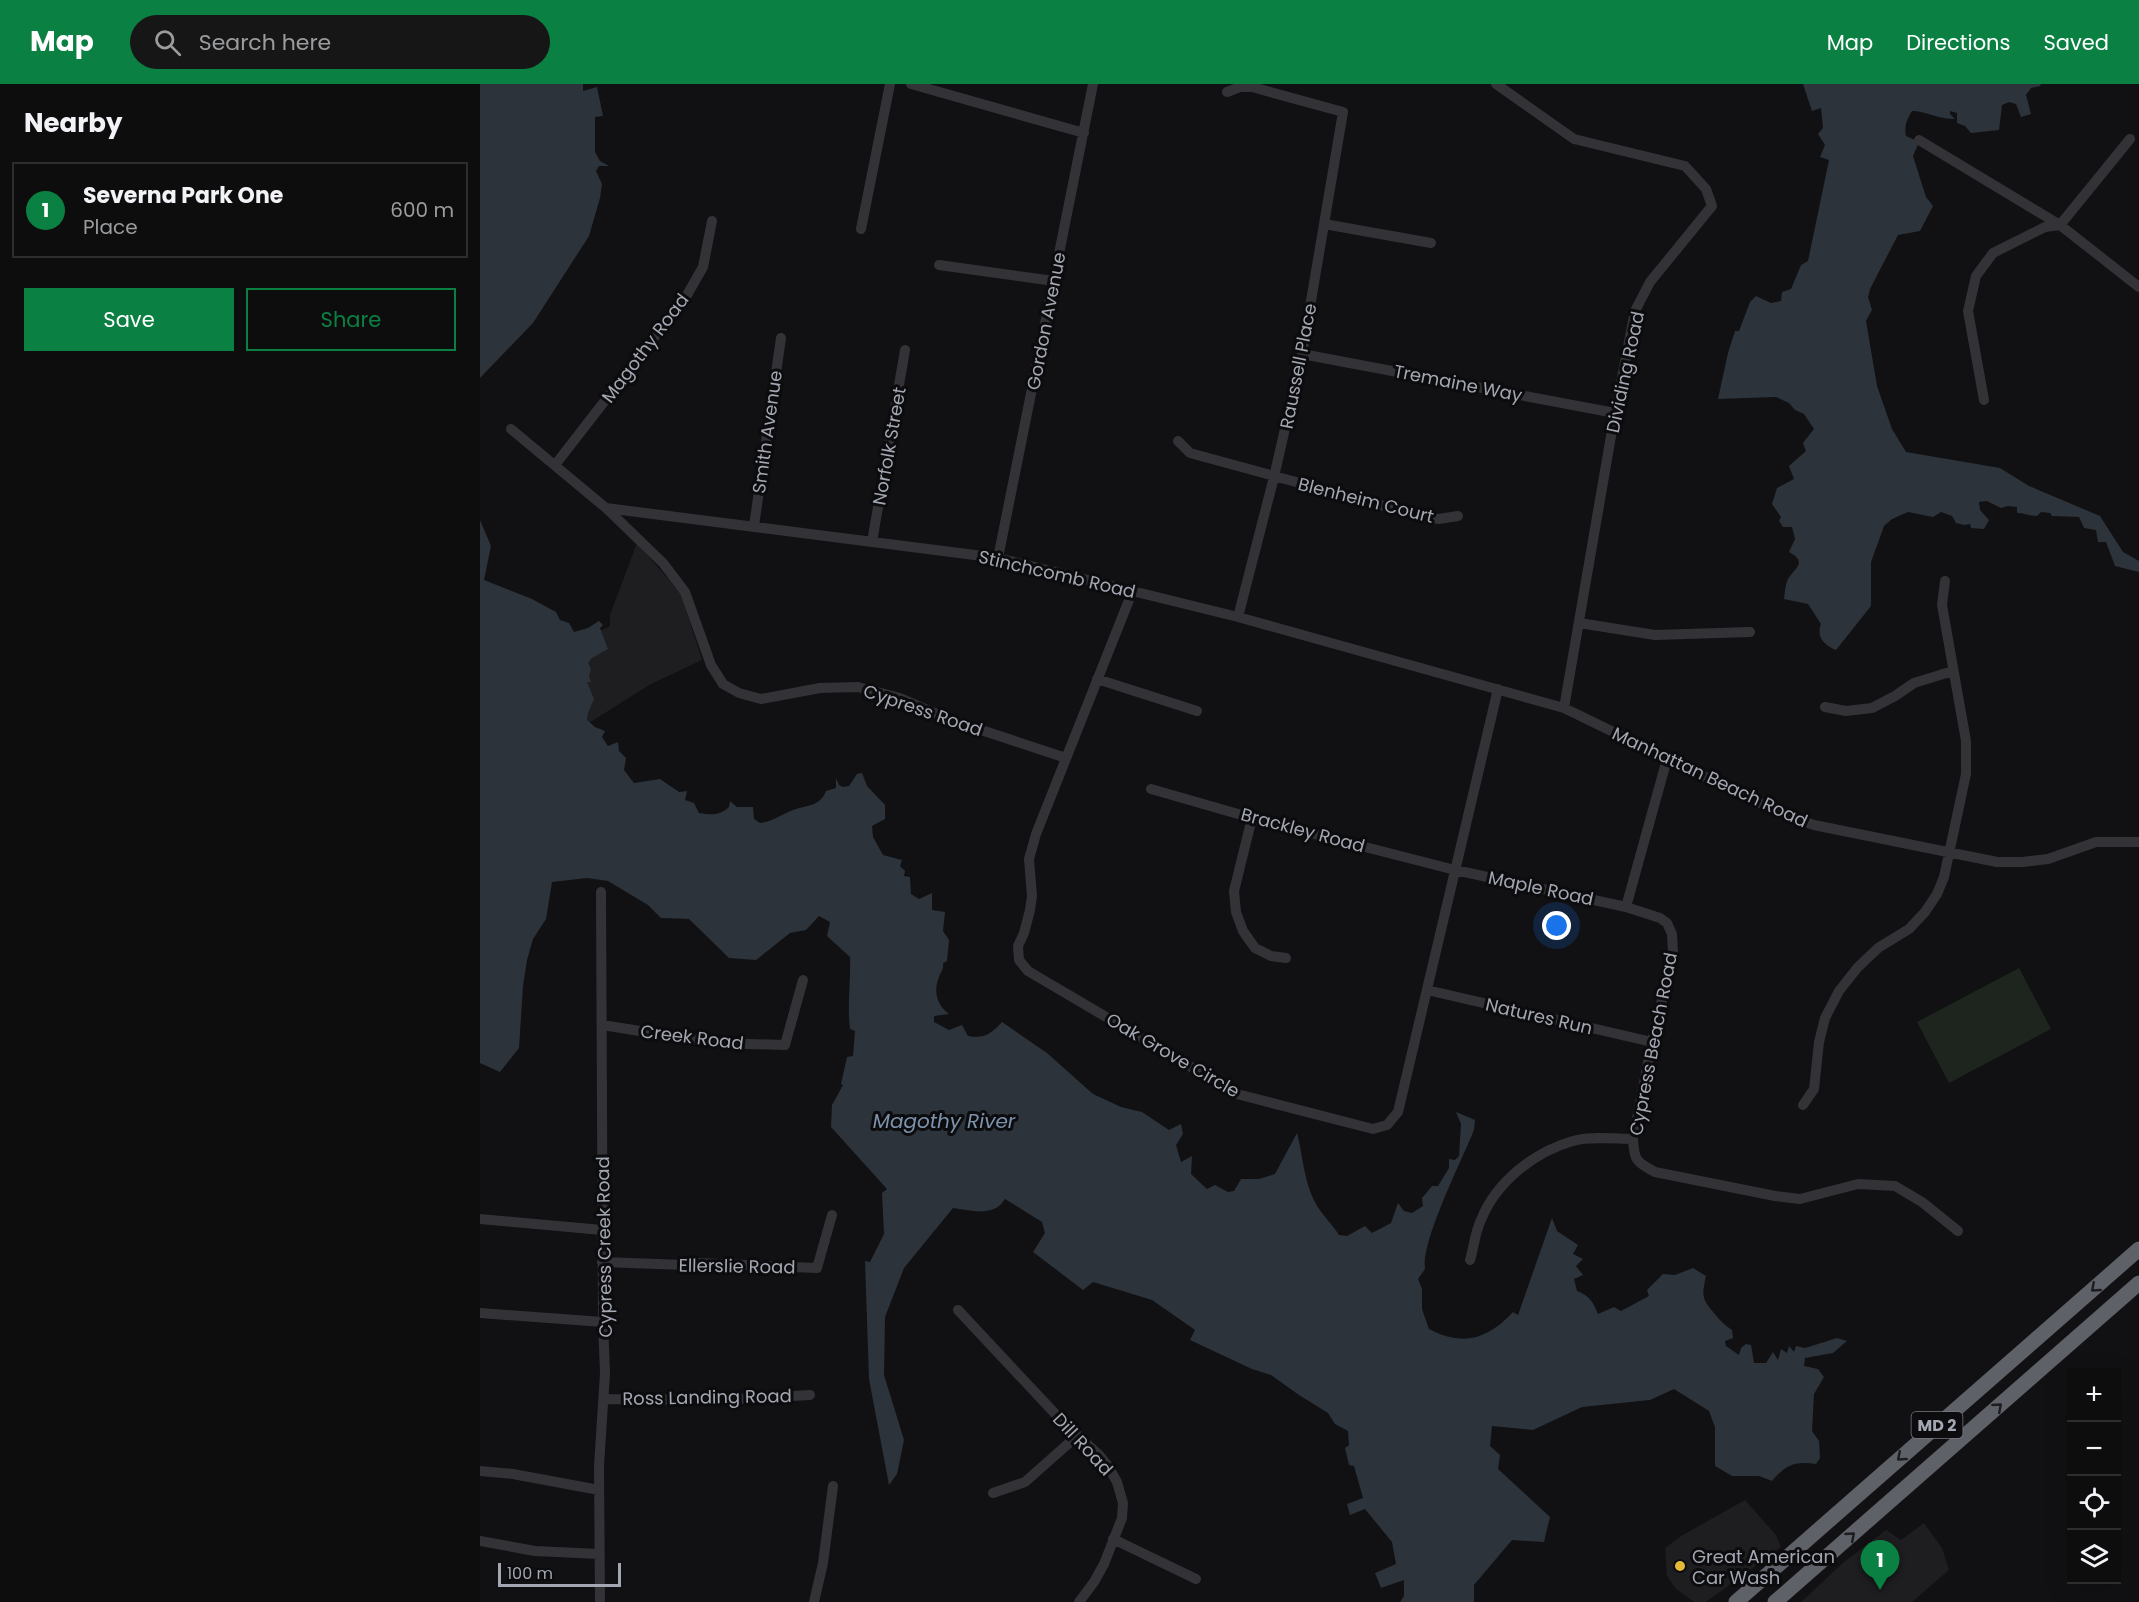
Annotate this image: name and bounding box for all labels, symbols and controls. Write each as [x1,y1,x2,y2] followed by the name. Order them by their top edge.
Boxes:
[130,15,550,69] search box
[30,22,94,61] text: Map
[151,26,184,59] icon: search
[199,27,331,58] text: Search here
[1827,28,1873,57] text: Map
[1906,28,2010,57] text: Directions
[2043,28,2109,57] text: Saved
[24,105,122,141] text: Nearby
[83,180,283,211] text: Severna Park One
[42,196,49,224] text: 1
[390,196,454,224] text: 600 m
[83,213,138,241] text: Place
[1020,250,1072,392] street label: Gordon Avenue
[24,288,234,351] button: Save
[246,288,456,351] button: Share
[596,288,694,408] street label: Magothy Road
[1274,301,1322,431] street label: Raussell Place
[1600,309,1650,435] street label: Dividing Road
[1392,358,1524,408] street label: Tremaine Way
[746,369,788,495] street label: Smith Avenue
[866,385,912,507] street label: Norfolk Street
[1296,471,1436,529] street label: Blenheim Court
[976,544,1138,604] street label: Stinchcomb Road
[860,678,986,742] street label: Cypress Road
[1608,721,1812,833] street label: Manhattan Beach Road
[1238,801,1368,859] street label: Brackley Road
[1486,865,1596,911] street label: Maple Road
[1542,911,1571,940] your location
[1623,950,1683,1138] street label: Cypress Beach Road
[1483,992,1595,1040] street label: Natures Run
[1102,1007,1244,1103] street label: Oak Grove Circle
[639,1018,745,1056] street label: Creek Road
[873,1107,1016,1135] water label: Magothy River
[590,1156,618,1338] street label: Cypress Creek Road
[678,1252,796,1280] street label: Ellerslie Road
[2091,1280,2102,1291] one-way arrow
[2067,1368,2121,1584] map controls
[2067,1368,2121,1422] button: +
[622,1383,792,1411] street label: Ross Landing Road
[1991,1404,2002,1415] one-way arrow
[1047,1407,1119,1481] street label: Dill Road
[1912,1412,1962,1438] road number: MD 2
[2067,1422,2121,1476] button: −
[1897,1450,1908,1461] one-way arrow
[2067,1476,2121,1530] button: locate
[2067,1530,2121,1584] button: layers
[1844,1532,1855,1543] one-way arrow
[1860,1540,1900,1590] pin: 1
[1692,1544,1835,1590] place label: Great American Car Wash
[1673,1559,1687,1573] marker: Great American Car Wash
[498,1560,621,1588] scale bar
[507,1562,553,1585] text: 100 m

